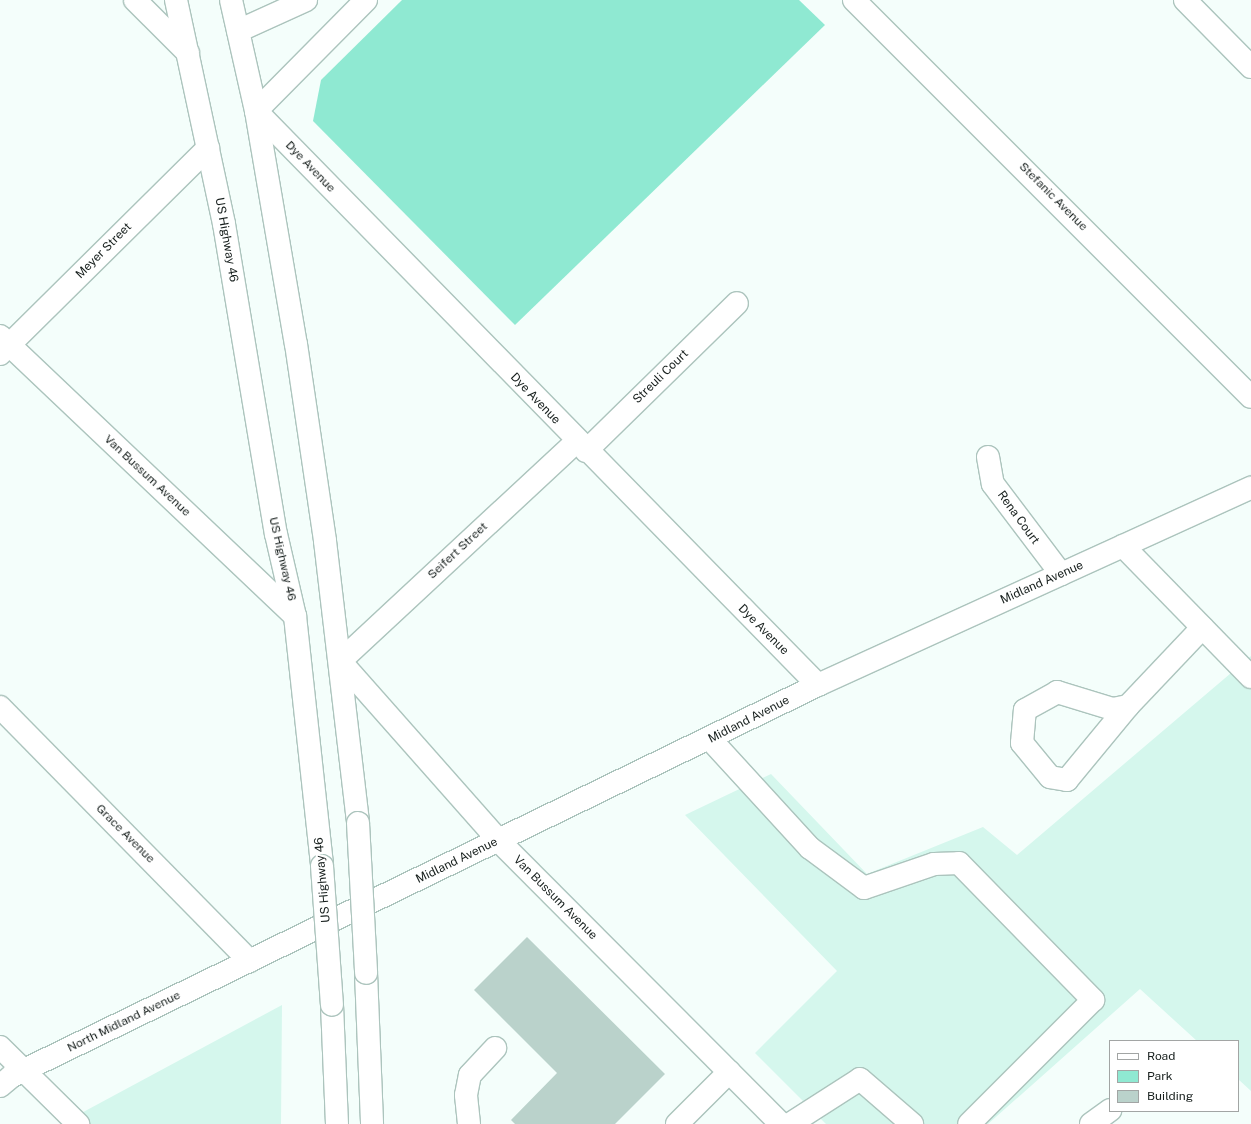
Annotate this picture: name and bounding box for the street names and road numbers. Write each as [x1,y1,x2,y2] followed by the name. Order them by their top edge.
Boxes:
[282,138,338,196] street label: Dye Avenue
[1016,160,1090,234] street label: Stefanic Avenue
[211,197,241,283] street label: US Highway 46
[73,220,135,282] street label: Meyer Street
[630,347,692,407] street label: Streuli Court
[507,370,563,428] street label: Dye Avenue
[101,432,193,520] street label: Van Bussum Avenue
[994,489,1042,547] street label: Rena Court
[265,516,299,602] street label: US Highway 46
[425,520,491,582] street label: Seifert Street
[998,558,1086,608] street label: Midland Avenue
[735,602,791,658] street label: Dye Avenue
[706,693,792,747] street label: Midland Avenue
[93,802,157,866] street label: Grace Avenue
[414,835,500,887] street label: Midland Avenue
[312,837,334,923] street label: US Highway 46
[510,853,600,943] street label: Van Bussum Avenue
[65,988,183,1056] street label: North Midland Avenue

